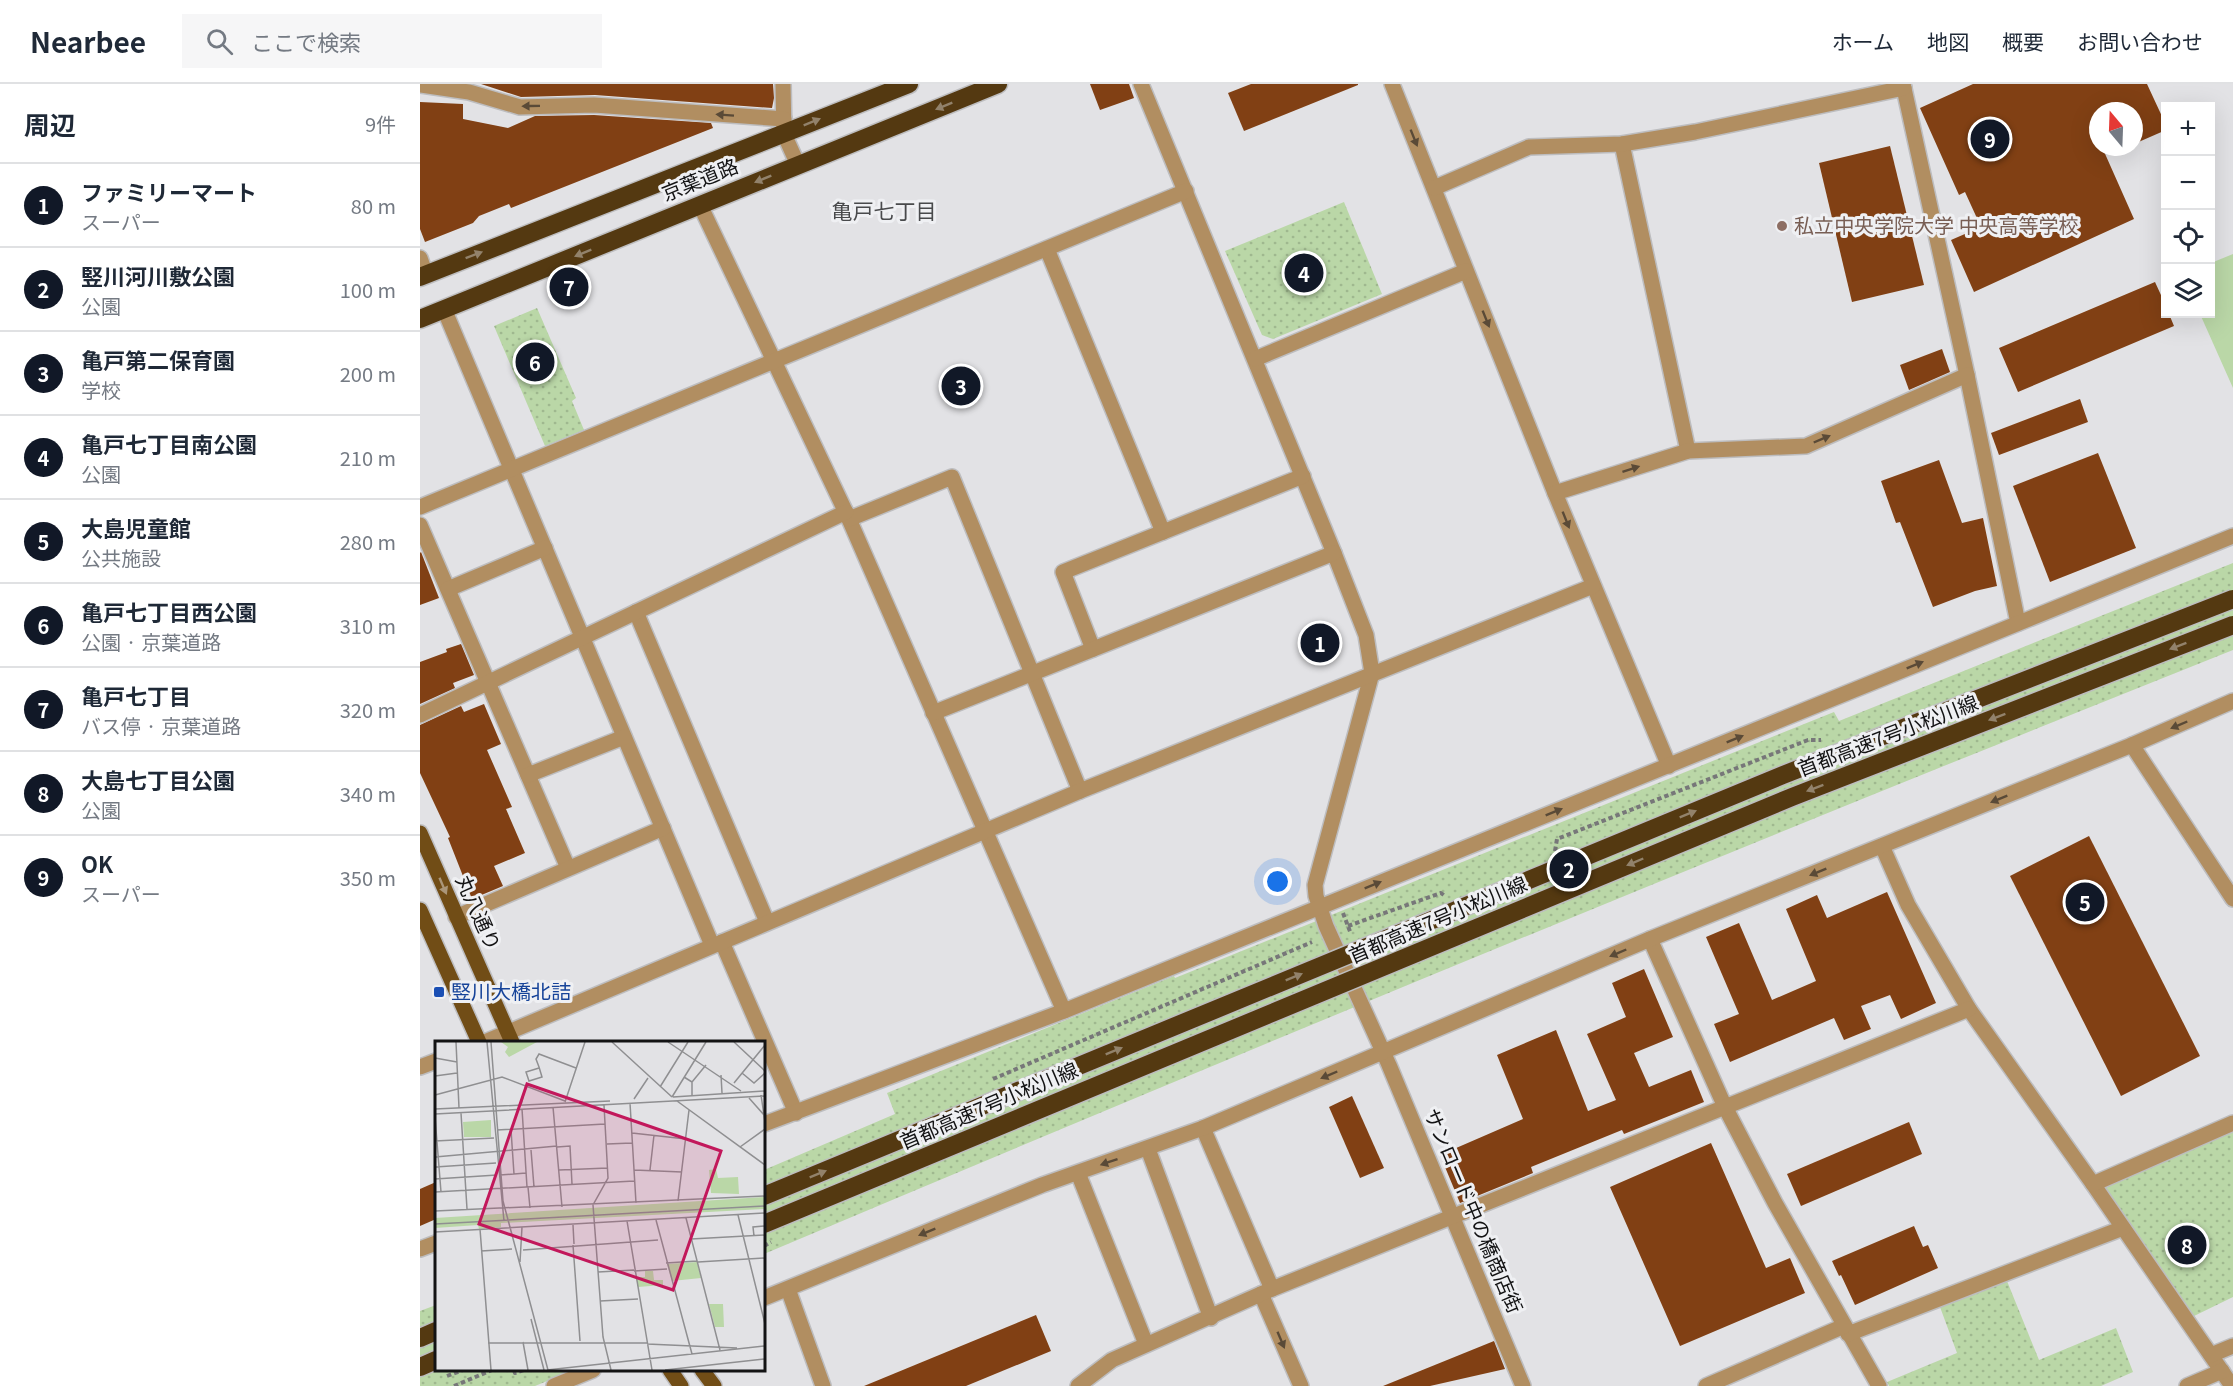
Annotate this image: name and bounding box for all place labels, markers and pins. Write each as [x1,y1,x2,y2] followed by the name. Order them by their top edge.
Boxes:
[1970,116,2010,162] pin: 9
[1794,210,2078,239] place label: 私立中央学院大学 中央高等学校
[1775,219,1789,233] marker: 私立中央学院大学 中央高等学校
[1284,250,1324,296] pin: 4
[550,264,588,310] pin: 7
[516,340,554,384] pin: 6
[942,364,980,408] pin: 3
[1300,620,1340,666] pin: 1
[1550,846,1588,892] pin: 2
[2066,880,2104,924] pin: 5
[451,976,571,1005] place label: 竪川大橋北詰
[432,985,446,999] marker: 竪川大橋北詰
[2168,1222,2206,1268] pin: 8

